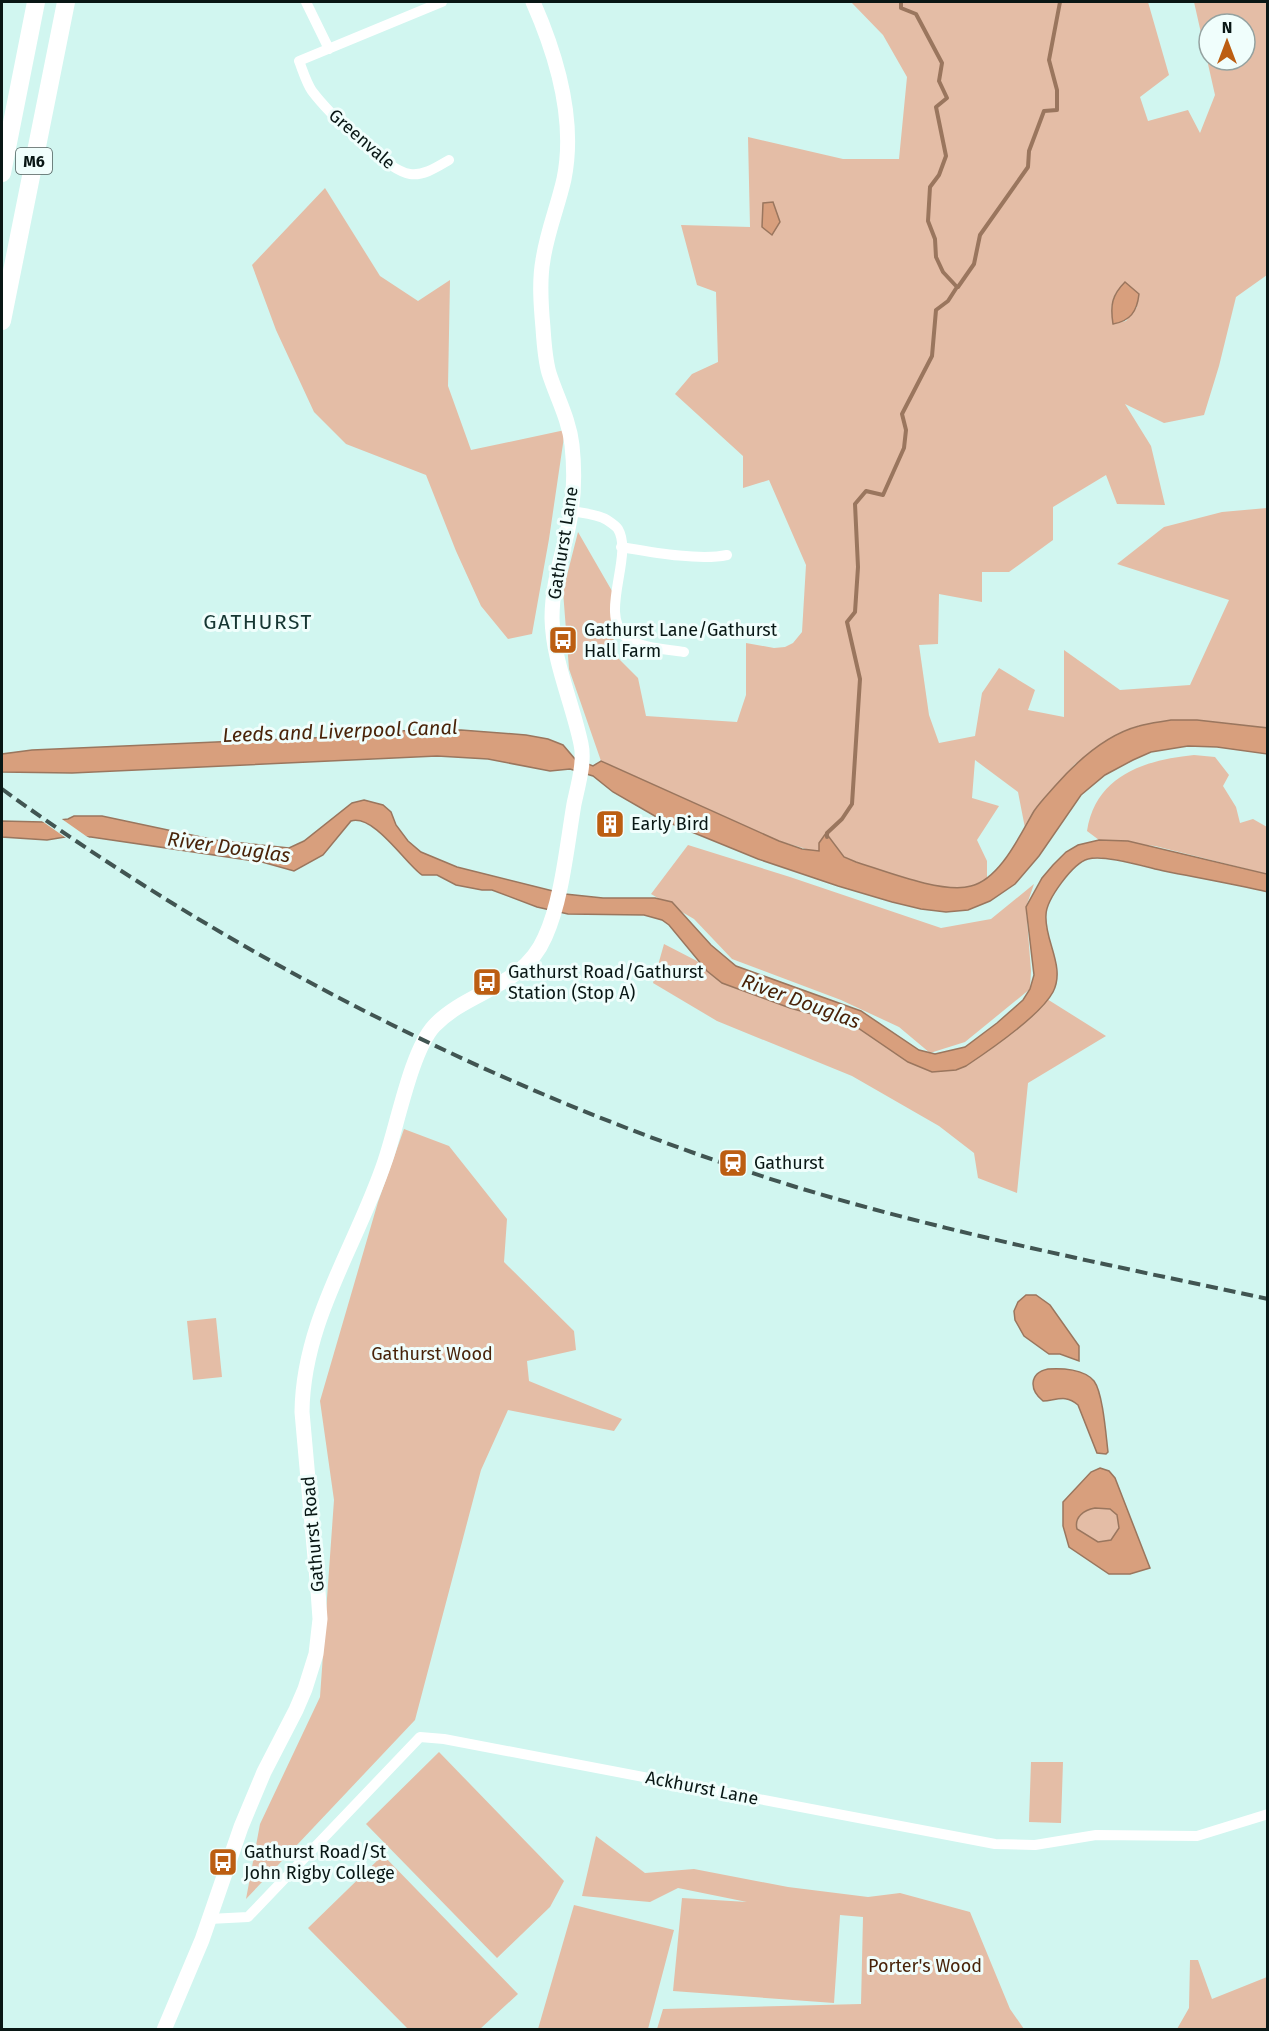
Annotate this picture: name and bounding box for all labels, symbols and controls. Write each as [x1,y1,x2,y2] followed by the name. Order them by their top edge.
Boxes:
[1197,12,1257,72] north arrow
[1222,18,1232,37] text: N
[324,104,400,174] street label: Greenvale
[16,148,52,174] road number: M6
[543,485,583,601] street label: Gathurst Lane
[203,609,313,635] district label: GATHURST
[584,619,778,662] place label: Gathurst Lane/Gathurst Hall Farm
[547,624,579,656] bus stop icon: Gathurst Lane/Gathurst Hall Farm
[222,715,458,747] water label: Leeds and Liverpool Canal
[594,808,626,840] building icon: Early Bird
[631,813,709,835] place label: Early Bird
[166,826,292,868] water label: River Douglas
[508,961,704,1004] place label: Gathurst Road/Gathurst Station (Stop A)
[471,966,503,998] bus stop icon: Gathurst Road/Gathurst Station (Stop A)
[739,969,863,1033] water label: River Douglas
[717,1147,749,1179] station icon: Gathurst
[754,1152,825,1174] place label: Gathurst
[371,1343,493,1365] park label: Gathurst Wood
[297,1475,329,1593] street label: Gathurst Road
[644,1766,760,1810] street label: Ackhurst Lane
[244,1841,395,1884] place label: Gathurst Road/St John Rigby College
[207,1846,239,1878] bus stop icon: Gathurst Road/St John Rigby College
[868,1955,982,1977] park label: Porter's Wood

